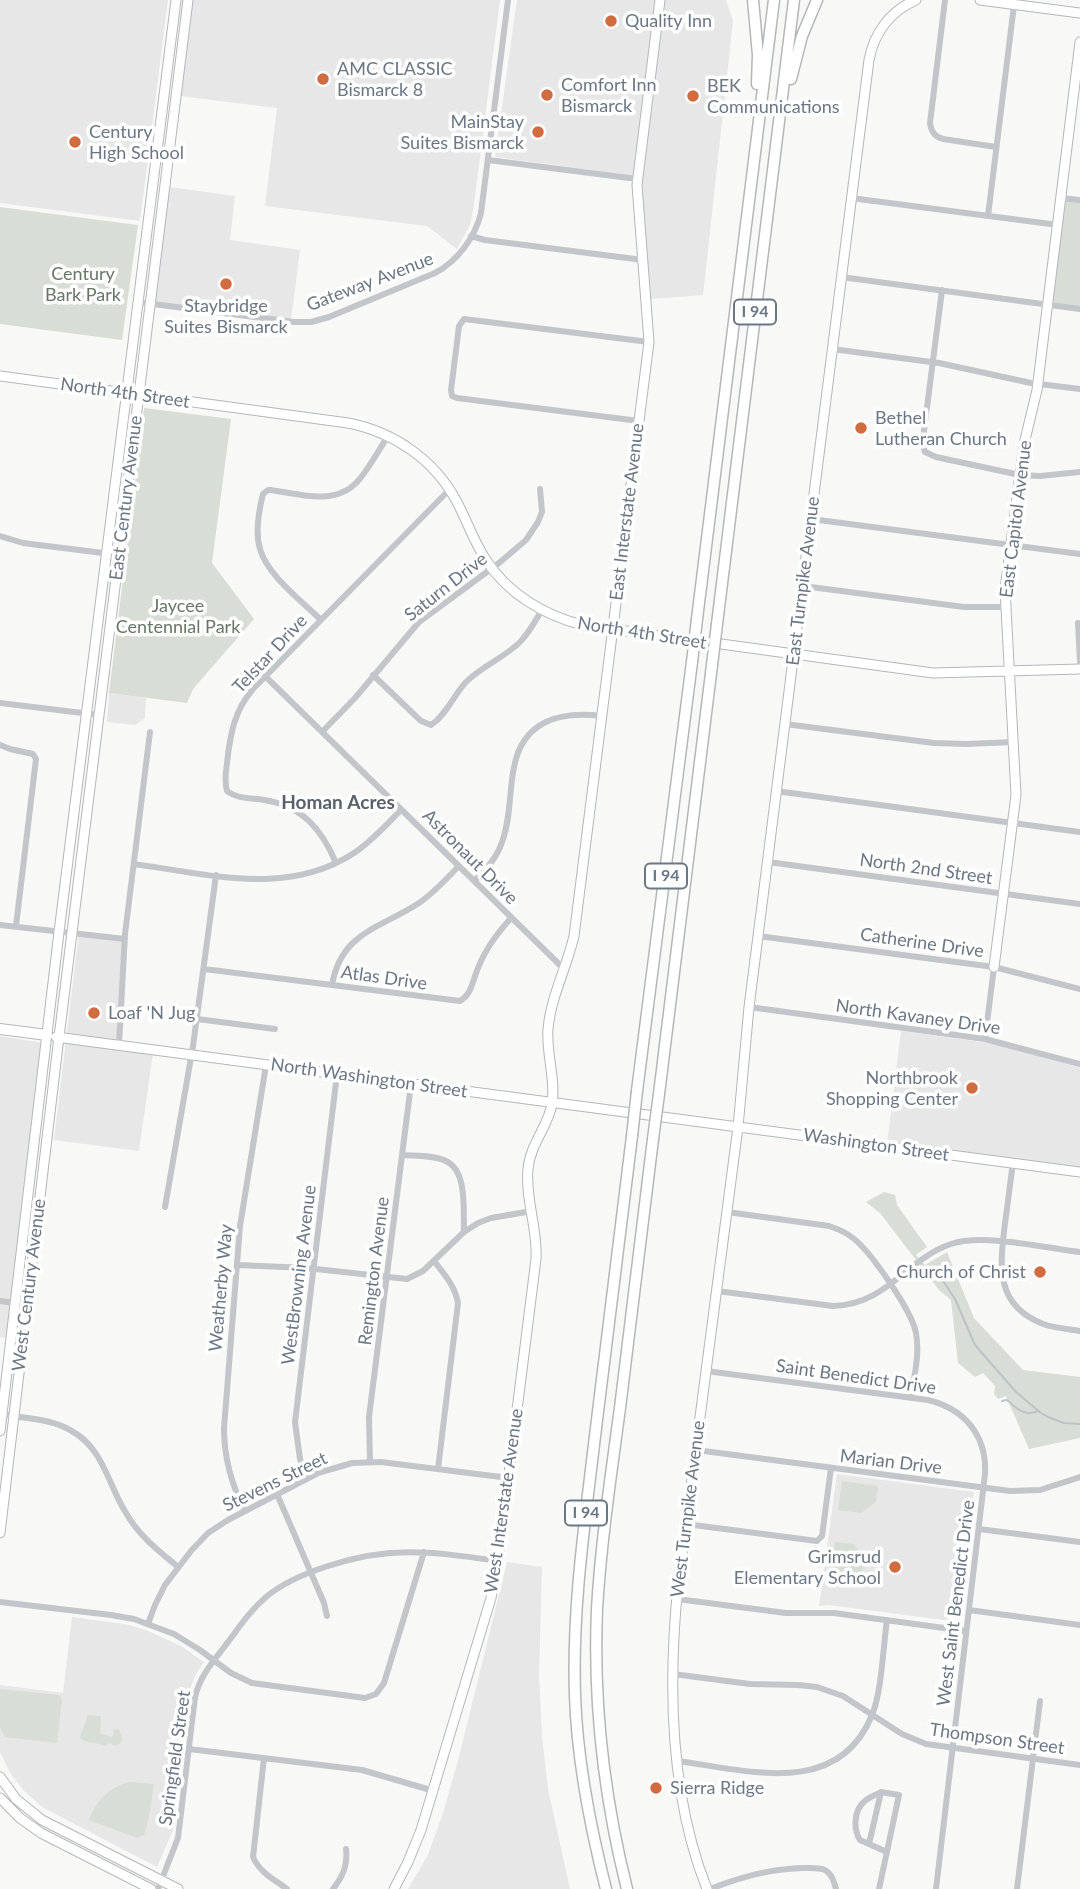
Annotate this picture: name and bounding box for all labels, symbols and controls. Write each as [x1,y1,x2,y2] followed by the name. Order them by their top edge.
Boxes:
[625,10,712,32] place label: Quality Inn
[603,13,619,29] marker: Quality Inn
[337,58,453,100] place label: AMC CLASSIC Bismarck 8
[315,71,331,87] marker: AMC CLASSIC Bismarck 8
[561,74,657,116] place label: Comfort Inn Bismarck
[707,75,840,118] place label: BEK Communications
[539,87,555,103] marker: Comfort Inn Bismarck
[685,88,701,104] marker: BEK Communications
[401,111,524,154] place label: MainStay Suites Bismarck
[89,121,184,164] place label: Century High School
[530,124,546,140] marker: MainStay Suites Bismarck
[67,134,83,150] marker: Century High School
[304,248,436,316] street label: Gateway Avenue
[45,263,121,306] park label: Century Bark Park
[218,276,234,292] marker: Staybridge Suites Bismarck
[164,295,288,338] place label: Staybridge Suites Bismarck
[734,300,776,324] road number: I 94
[59,373,191,413] street label: North 4th Street
[875,407,1007,450] place label: Bethel Lutheran Church
[105,414,147,582] street label: East Century Avenue
[853,420,869,436] marker: Bethel Lutheran Church
[605,422,649,602] street label: East Interstate Avenue
[996,439,1036,599] street label: East Capitol Avenue
[782,495,824,667] street label: East Turnpike Avenue
[400,548,492,626] street label: Saturn Drive
[116,595,240,638] park label: Jaycee Centennial Park
[228,610,312,698] street label: Telstar Drive
[576,612,708,654] street label: North 4th Street
[281,792,395,814] district label: Homan Acres
[418,805,522,909] street label: Astronaut Drive
[858,849,994,889] street label: North 2nd Street
[645,863,687,888] road number: I 94
[859,924,985,962] street label: Catherine Drive
[340,961,428,995] street label: Atlas Drive
[834,995,1002,1039] street label: North Kavaney Drive
[108,1002,195,1024] place label: Loaf 'N Jug
[86,1005,102,1021] marker: Loaf 'N Jug
[269,1054,469,1102] street label: North Washington Street
[826,1067,958,1110] place label: Northbrook Shopping Center
[964,1080,980,1096] marker: Northbrook Shopping Center
[802,1124,950,1166] street label: Washington Street
[277,1184,321,1366] street label: WestBrowning Avenue
[354,1195,394,1347] street label: Remington Avenue
[8,1197,50,1373] street label: West Century Avenue
[205,1223,237,1353] street label: Weatherby Way
[896,1261,1026,1283] place label: Church of Christ
[1032,1264,1048,1280] marker: Church of Christ
[775,1355,937,1399] street label: Saint Benedict Drive
[480,1407,528,1595] street label: West Interstate Avenue
[666,1419,710,1599] street label: West Turnpike Avenue
[839,1445,943,1479] street label: Marian Drive
[219,1447,331,1517] street label: Stevens Street
[933,1499,979,1707] street label: West Saint Benedict Drive
[565,1500,607,1526] road number: I 94
[734,1546,881,1588] place label: Grimsrud Elementary School
[887,1559,903,1575] marker: Grimsrud Elementary School
[155,1689,195,1827] street label: Springfield Street
[928,1719,1066,1759] street label: Thompson Street
[670,1777,764,1799] place label: Sierra Ridge
[648,1780,664,1796] marker: Sierra Ridge

